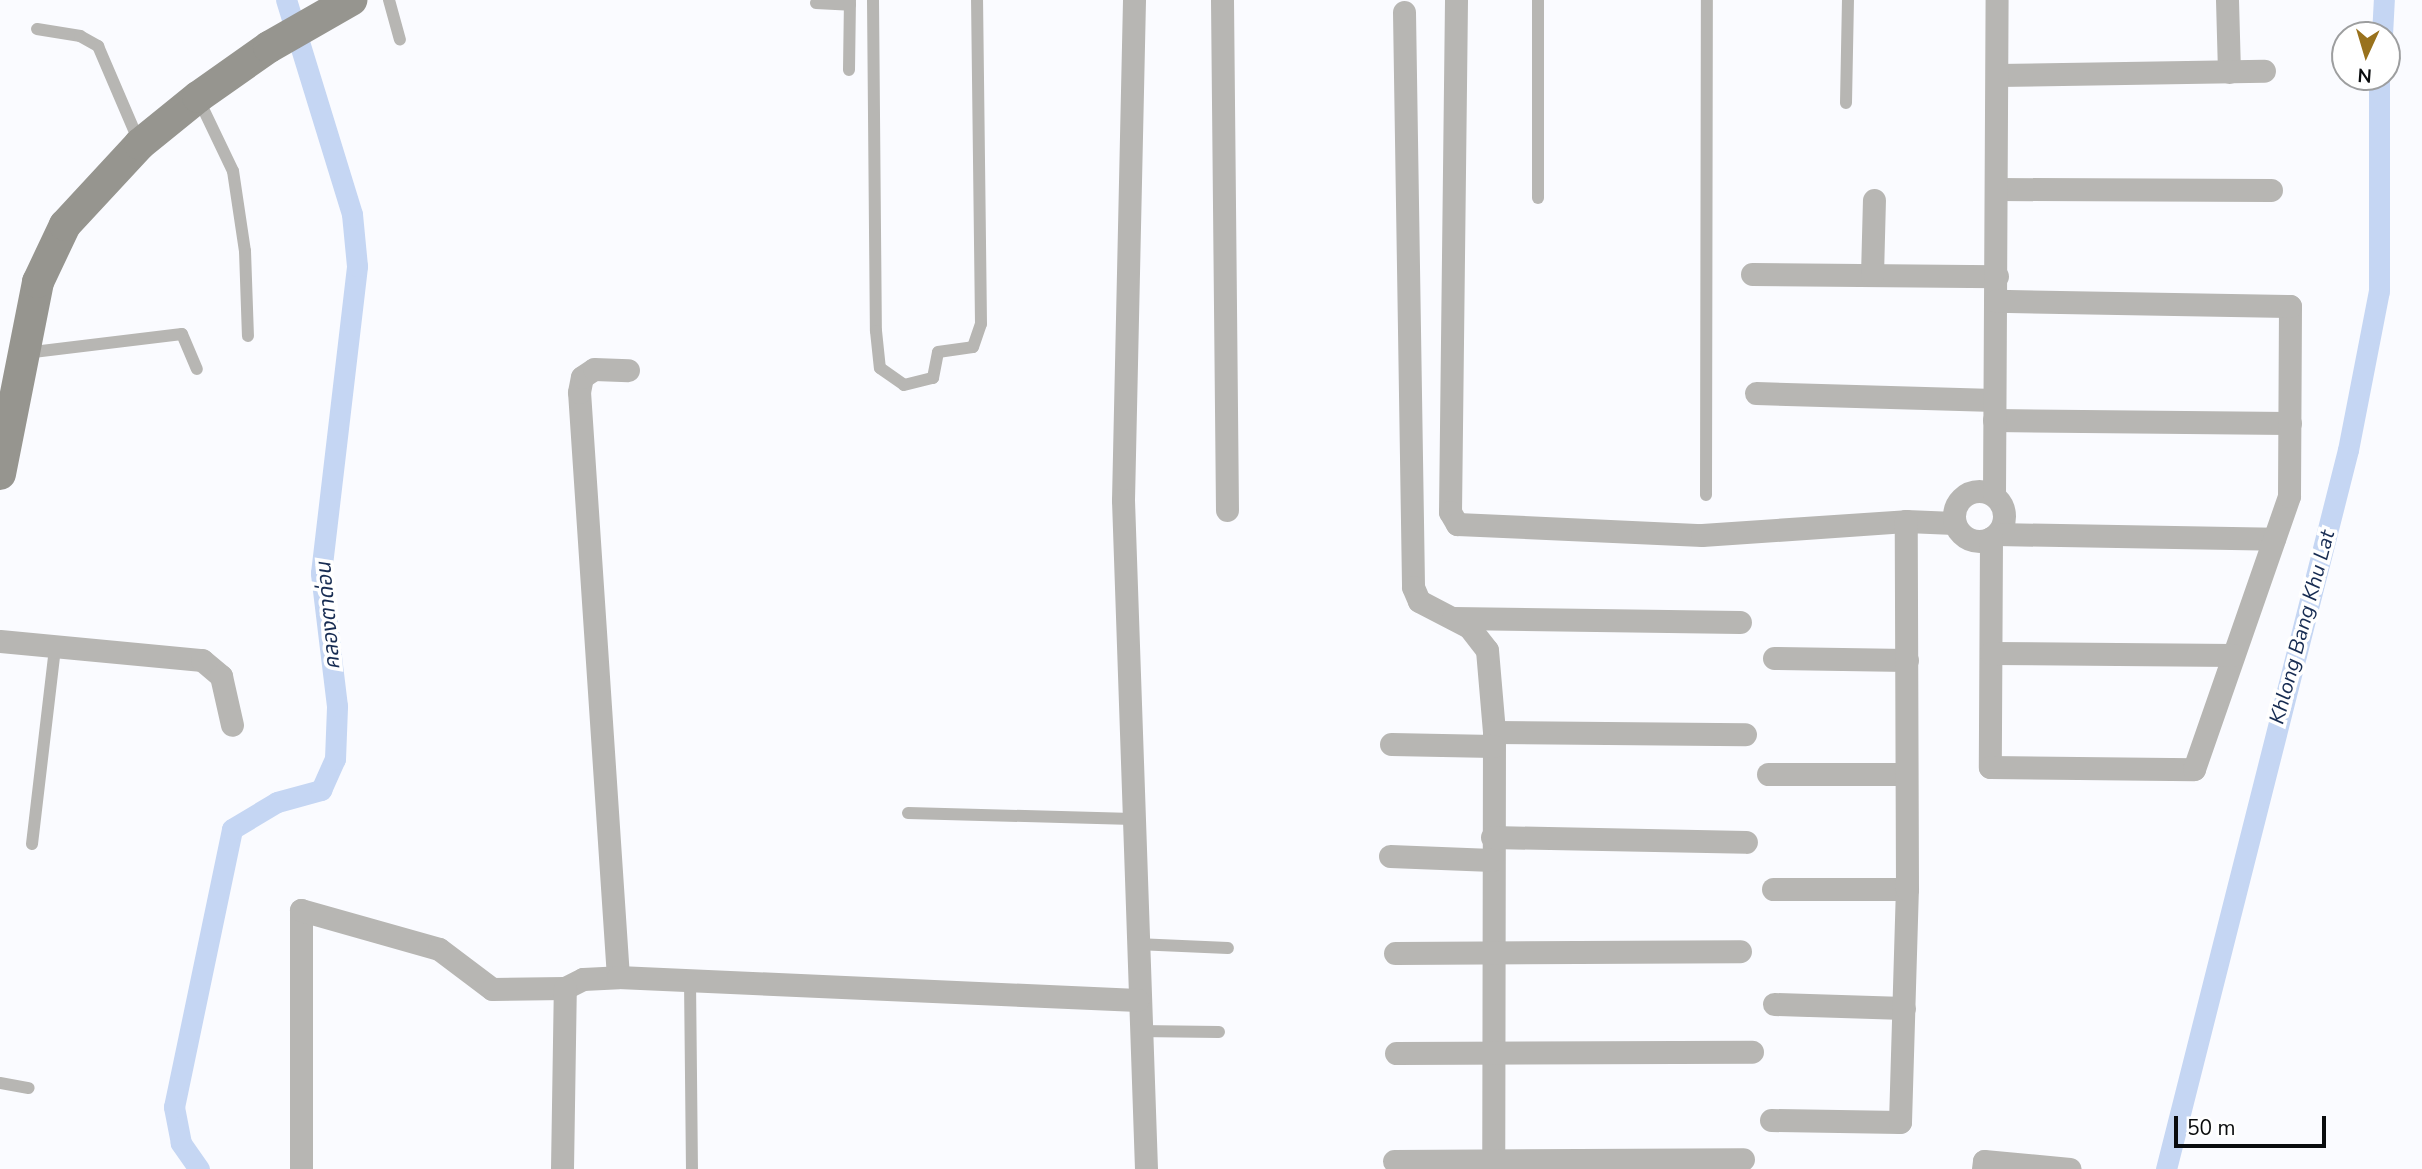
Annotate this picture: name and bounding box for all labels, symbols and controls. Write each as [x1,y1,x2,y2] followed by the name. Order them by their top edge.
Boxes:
[2331,21,2401,91] north arrow
[2357,61,2373,88] text: N
[2264,527,2340,727] water label: Khlong Bang Khu Lat
[311,561,345,671] water label: คลองตาด่อน
[2177,1102,2329,1146] scale bar
[2187,1114,2236,1142] text: 50 m

